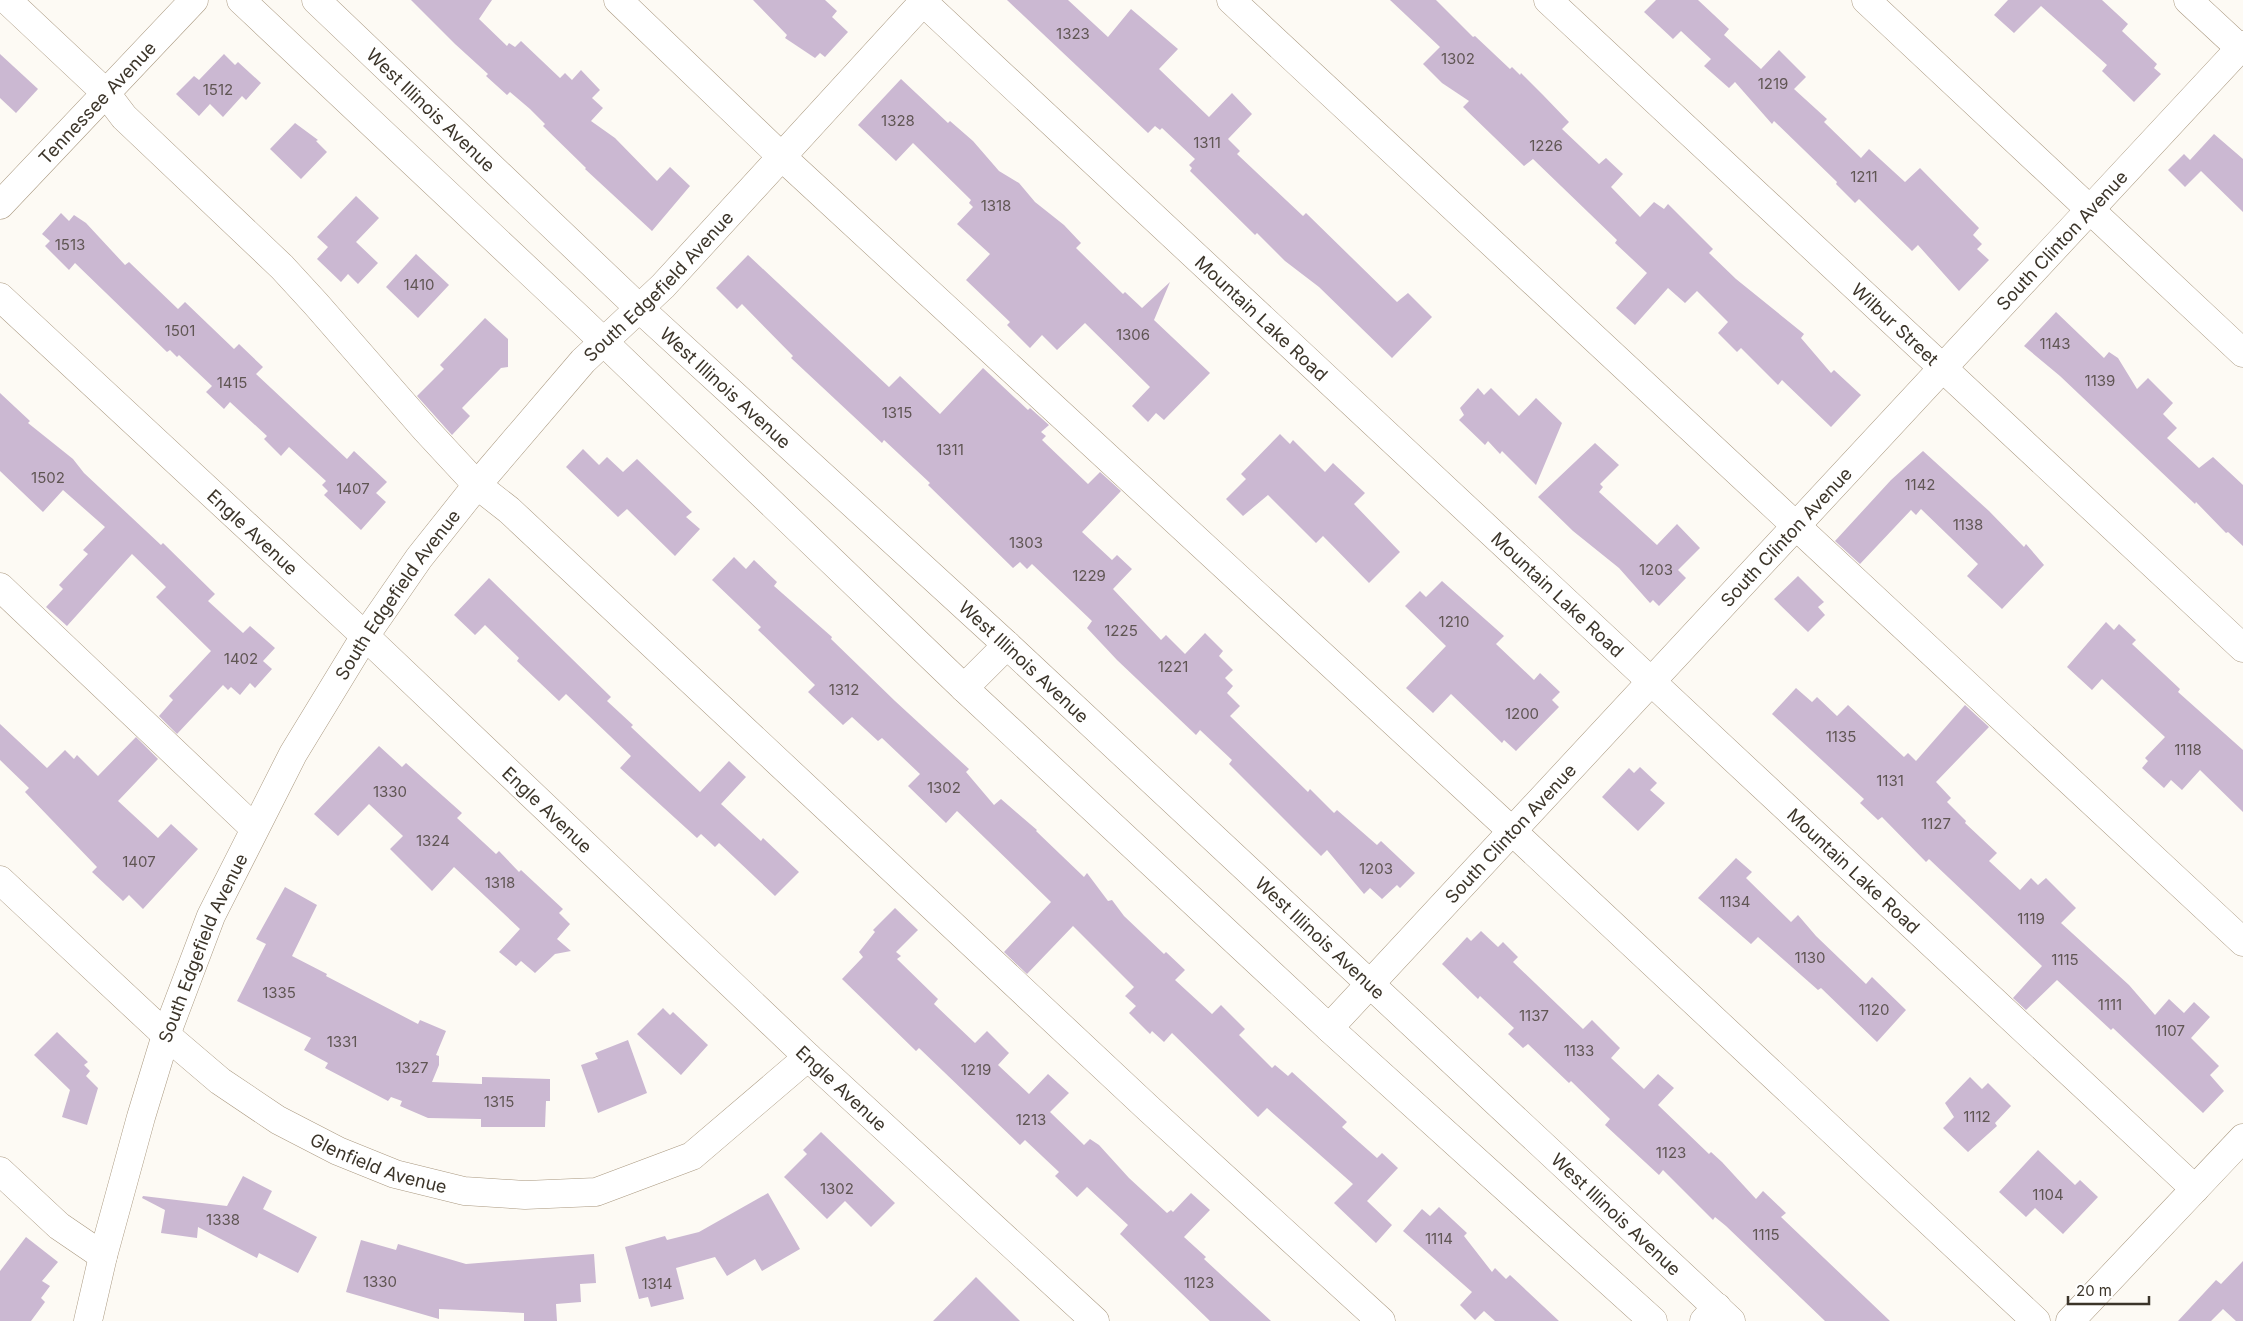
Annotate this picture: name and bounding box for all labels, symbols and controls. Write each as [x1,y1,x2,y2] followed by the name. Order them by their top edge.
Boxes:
[1056,24,1090,43] house number: 1323
[34,37,160,168] street label: Tennessee Avenue
[363,44,500,176] street label: West Illinois Avenue
[1441,49,1475,68] house number: 1302
[1758,74,1788,93] house number: 1219
[203,80,233,99] house number: 1512
[881,111,915,130] house number: 1328
[1193,133,1221,152] house number: 1311
[1529,136,1563,155] house number: 1226
[1992,166,2132,314] street label: South Clinton Avenue
[1850,167,1878,186] house number: 1211
[981,196,1011,215] house number: 1318
[579,207,737,366] street label: South Edgefield Avenue
[55,235,85,254] house number: 1513
[1191,251,1332,385] street label: Mountain Lake Road
[403,275,435,294] house number: 1410
[1848,278,1943,369] street label: Wilbur Street
[165,321,195,340] house number: 1501
[656,323,795,452] street label: West Illinois Avenue
[1116,325,1150,344] house number: 1306
[2039,334,2071,353] house number: 1143
[2085,371,2115,390] house number: 1139
[217,373,247,392] house number: 1415
[882,403,912,422] house number: 1315
[936,440,964,459] house number: 1311
[1716,463,1856,611] street label: South Clinton Avenue
[31,468,65,487] house number: 1502
[1904,475,1936,494] house number: 1142
[336,479,370,498] house number: 1407
[203,485,302,579] street label: Engle Avenue
[330,505,464,683] street label: South Edgefield Avenue
[1953,515,1983,534] house number: 1138
[1487,527,1628,661] street label: Mountain Lake Road
[1009,533,1043,552] house number: 1303
[1639,560,1673,579] house number: 1203
[1072,566,1106,585] house number: 1229
[955,596,1093,727] street label: West Illinois Avenue
[1439,612,1469,631] house number: 1210
[1104,621,1138,640] house number: 1225
[224,649,258,668] house number: 1402
[1158,657,1188,676] house number: 1221
[829,680,859,699] house number: 1312
[1505,704,1539,723] house number: 1200
[1826,727,1856,746] house number: 1135
[2174,740,2202,759] house number: 1118
[1440,759,1580,907] street label: South Clinton Avenue
[498,762,597,857] street label: Engle Avenue
[1876,771,1904,790] house number: 1131
[927,778,961,797] house number: 1302
[373,782,407,801] house number: 1330
[1783,804,1924,937] street label: Mountain Lake Road
[1921,814,1951,833] house number: 1127
[416,831,450,850] house number: 1324
[154,850,251,1045] street label: South Edgefield Avenue
[122,852,156,871] house number: 1407
[1359,859,1393,878] house number: 1203
[1251,872,1389,1003] street label: West Illinois Avenue
[485,873,515,892] house number: 1318
[1719,892,1751,911] house number: 1134
[2017,909,2045,928] house number: 1119
[1795,948,1825,967] house number: 1130
[2051,950,2079,969] house number: 1115
[262,983,296,1002] house number: 1335
[2098,995,2122,1014] house number: 1111
[1859,1000,1889,1019] house number: 1120
[1519,1006,1549,1025] house number: 1137
[2155,1021,2185,1040] house number: 1107
[327,1032,357,1051] house number: 1331
[792,1041,891,1135] street label: Engle Avenue
[1564,1041,1594,1060] house number: 1133
[395,1058,429,1077] house number: 1327
[961,1060,991,1079] house number: 1219
[484,1092,514,1111] house number: 1315
[1963,1107,1991,1126] house number: 1112
[1016,1110,1046,1129] house number: 1213
[307,1128,449,1197] street label: Glenfield Avenue
[1656,1143,1686,1162] house number: 1123
[1547,1149,1685,1279] street label: West Illinois Avenue
[820,1179,854,1198] house number: 1302
[2032,1185,2064,1204] house number: 1104
[206,1210,240,1229] house number: 1338
[1752,1225,1780,1244] house number: 1115
[1425,1229,1453,1248] house number: 1114
[363,1272,397,1291] house number: 1330
[1184,1273,1214,1292] house number: 1123
[641,1274,673,1293] house number: 1314
[2068,1274,2149,1306] scale bar
[2076,1281,2112,1300] text: 20 m

